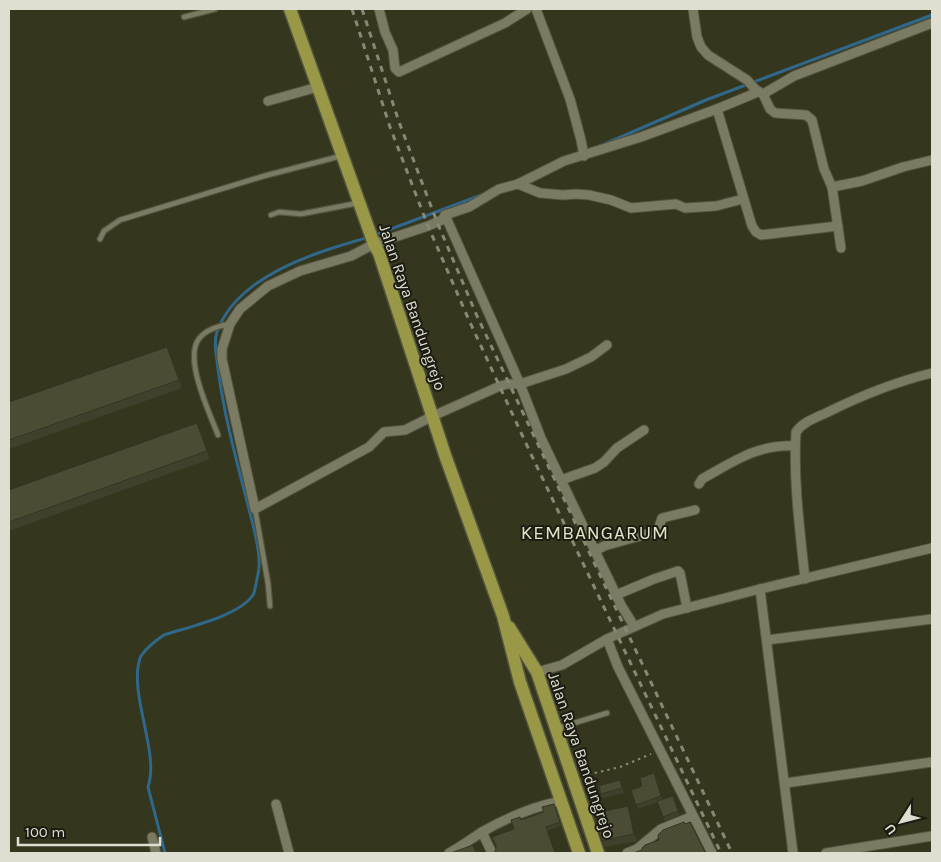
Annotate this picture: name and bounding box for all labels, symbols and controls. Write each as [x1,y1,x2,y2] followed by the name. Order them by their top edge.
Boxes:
[375,221,450,393] street label: Jalan Raya Bandungrejo
[521,522,669,544] district label: KEMBANGARUM
[544,669,619,841] street label: Jalan Raya Bandungrejo
[876,797,926,847] north arrow
[18,814,160,846] scale bar
[881,820,901,838] text: U
[25,823,65,841] text: 100 m

